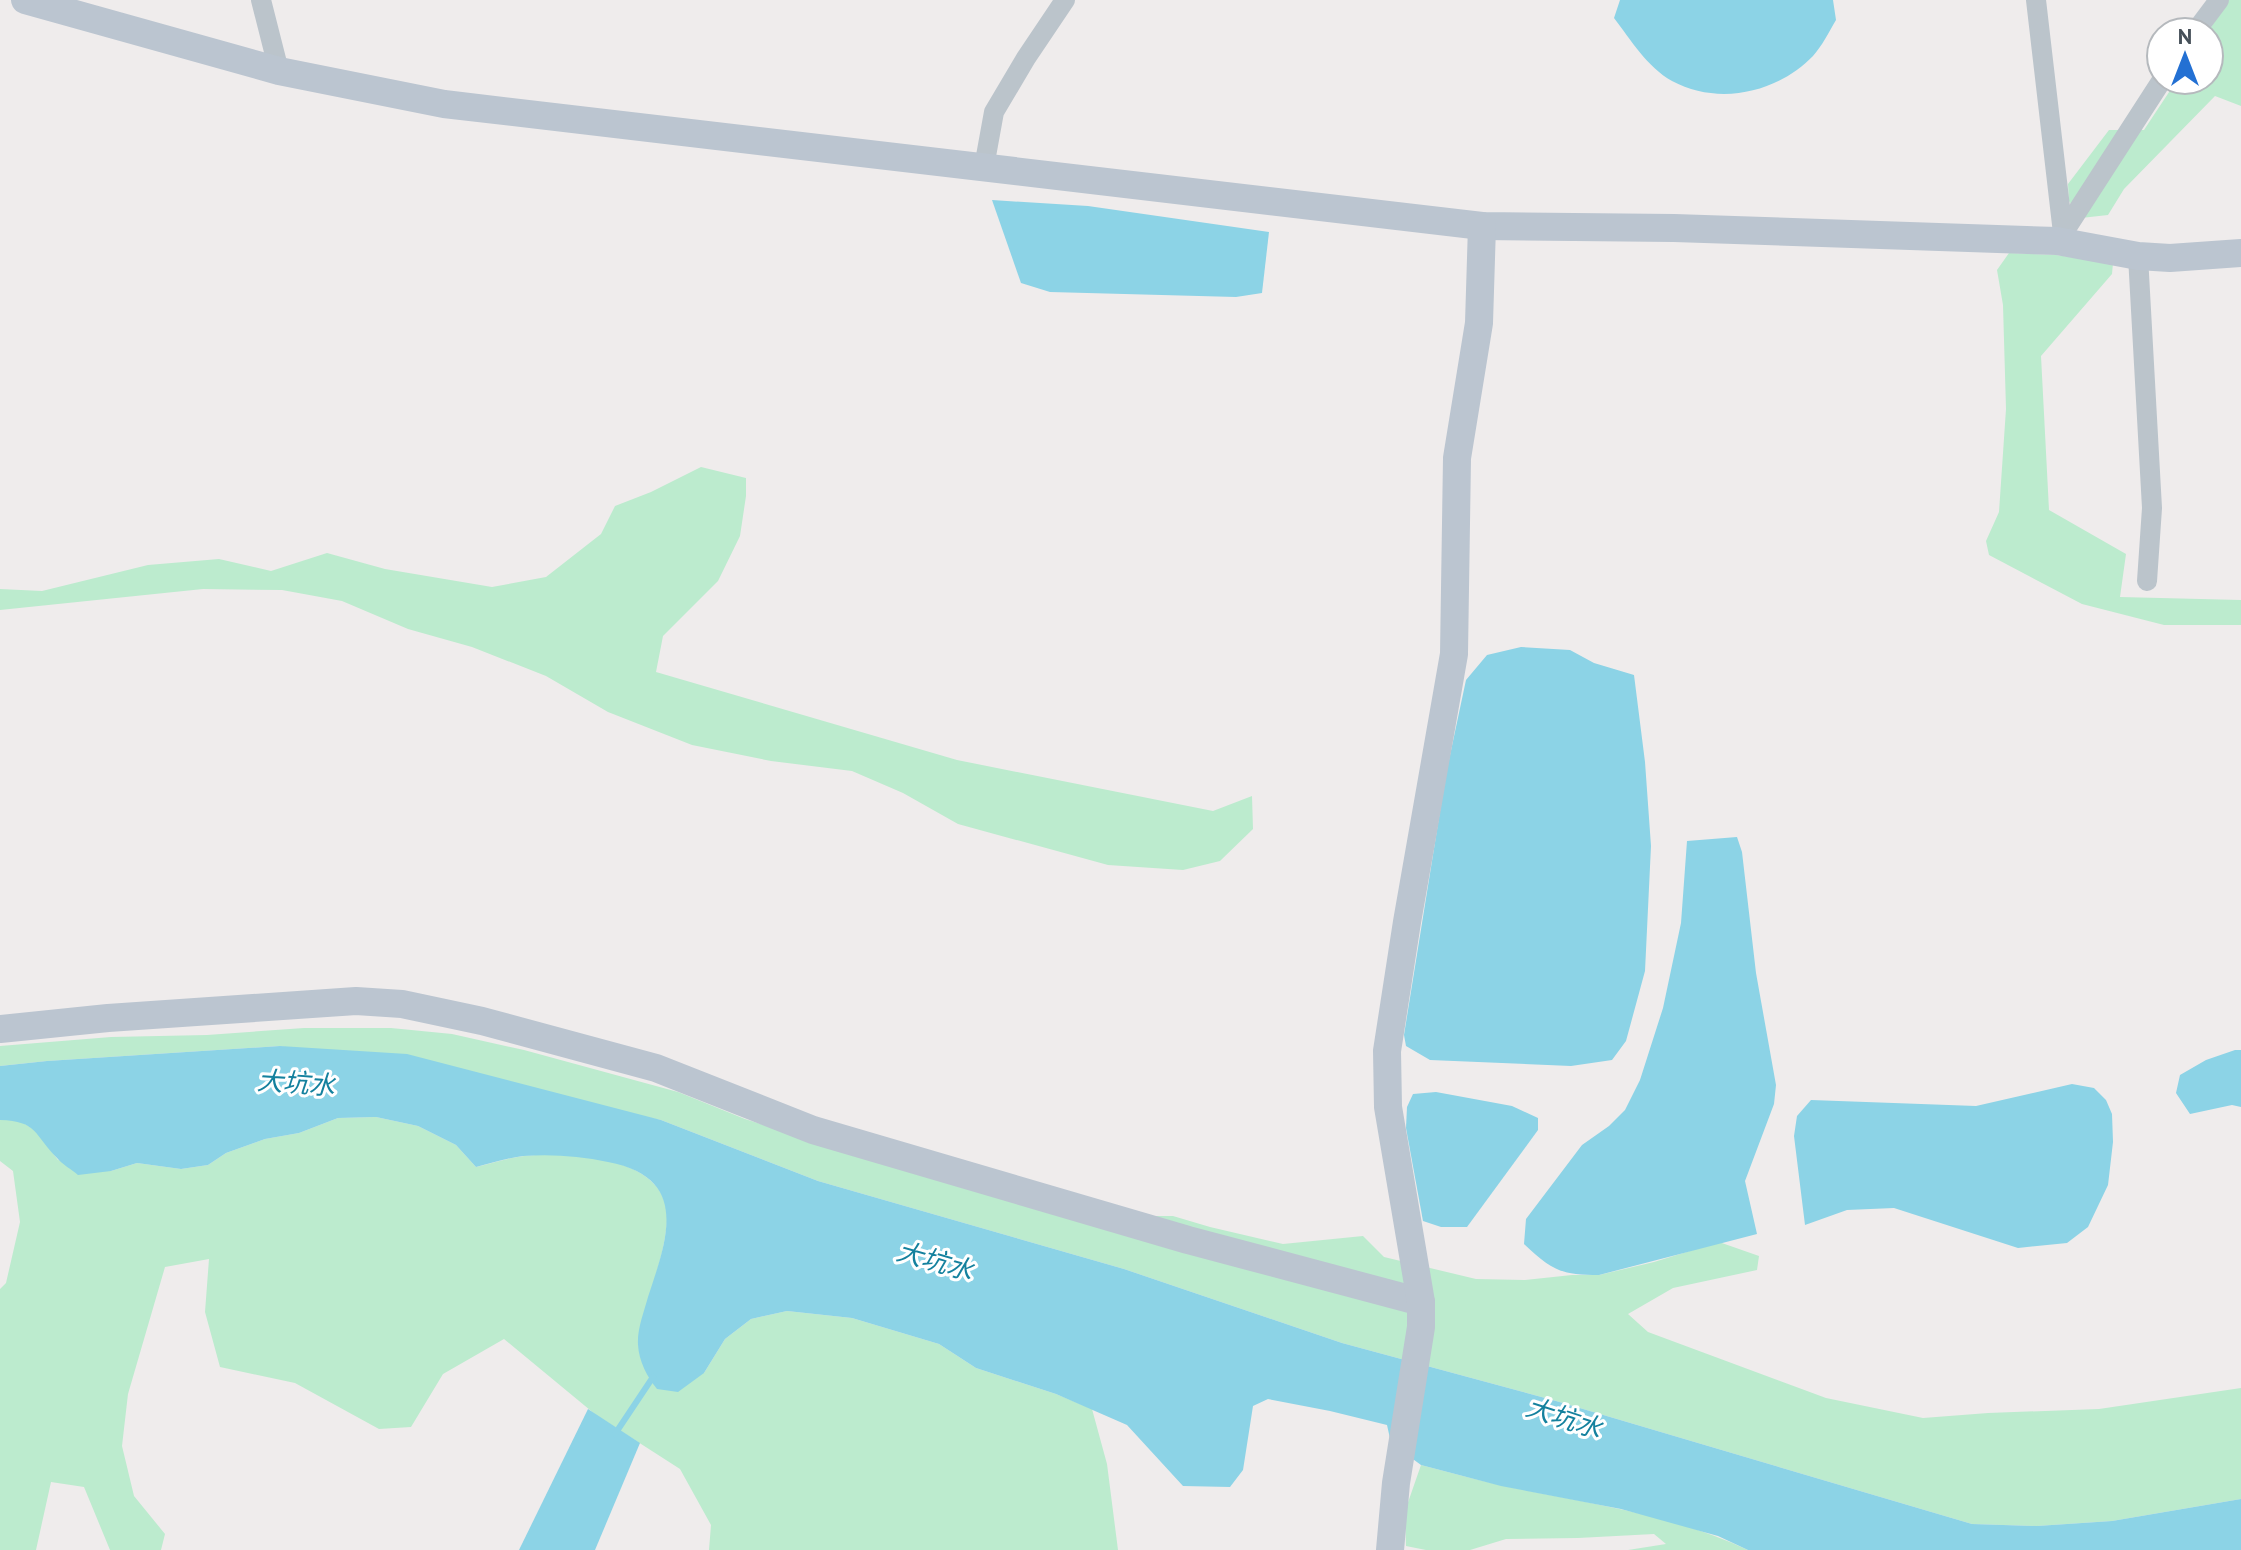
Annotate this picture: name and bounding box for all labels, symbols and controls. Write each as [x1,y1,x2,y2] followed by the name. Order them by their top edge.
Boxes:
[2145,16,2225,96] north arrow
[2178,22,2192,50] text: N
[256,1063,337,1102] water label: 大坑水
[893,1234,978,1287] water label: 大坑水
[1522,1390,1607,1446] water label: 大坑水

